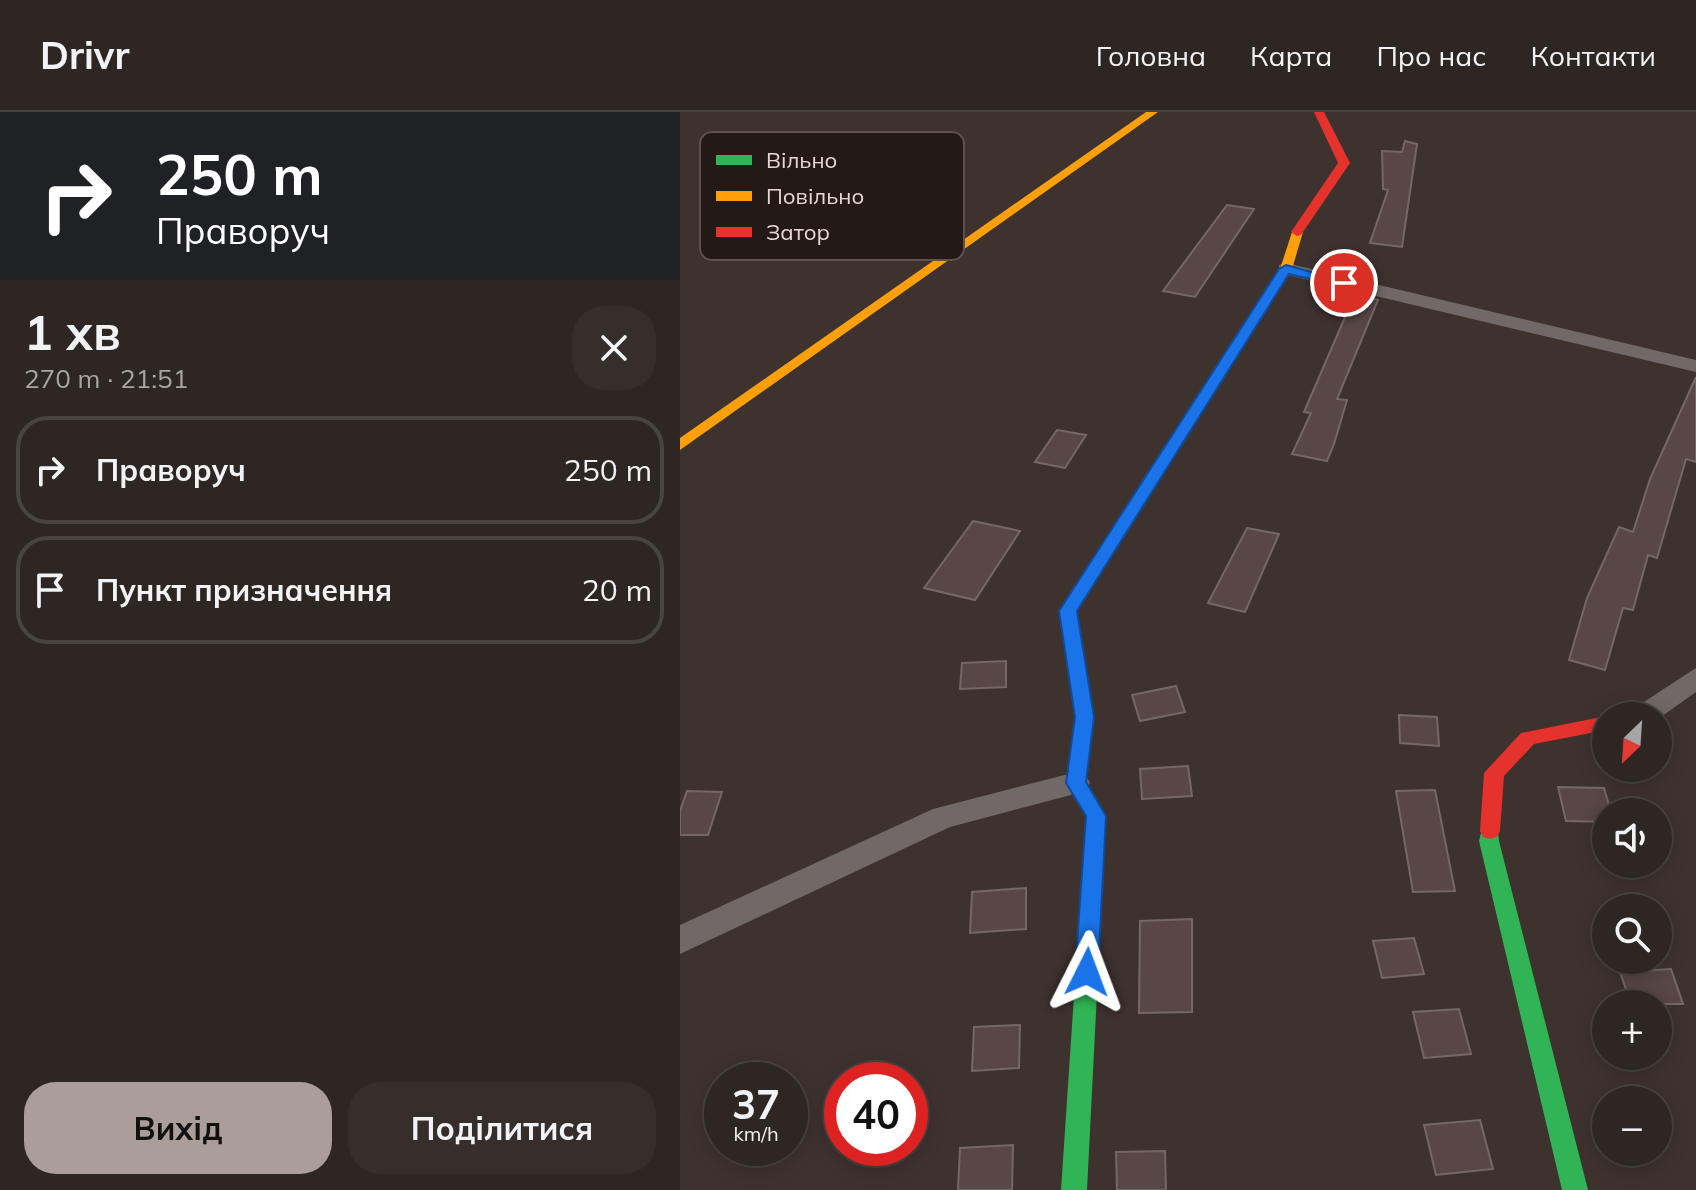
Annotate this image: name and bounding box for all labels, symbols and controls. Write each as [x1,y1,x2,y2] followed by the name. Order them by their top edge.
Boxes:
[40,31,129,79] text: Drivr
[1096,38,1206,73] text: Головна
[1250,38,1332,73] text: Карта
[1376,38,1486,73] text: Про нас
[1530,38,1656,73] text: Контакти
[700,132,964,260] legend
[156,139,323,209] text: 250 m
[24,144,128,248] icon: right
[766,146,837,174] text: Вільно
[766,182,864,210] text: Повільно
[156,208,330,253] text: Праворуч
[766,218,830,246] text: Затор
[1310,249,1378,317] pin
[1322,261,1366,305] icon: arrive
[24,302,121,362] text: 1 хв
[572,306,656,390] button: close
[24,362,188,395] text: 270 m · 21:51
[28,448,72,492] icon: right
[96,451,246,489] text: Праворуч
[564,451,652,489] text: 250 m
[28,568,72,612] icon: arrive
[96,571,392,609] text: Пункт призначення
[582,571,652,609] text: 20 m
[1592,702,1672,782] north arrow
[1592,702,1672,1166] map controls
[1592,798,1672,878] button: sound
[1592,894,1672,974] button: search
[1045,930,1129,1014] position arrow
[1592,990,1672,1070] button: +
[824,1062,928,1166] speed limit sign: 40
[732,1079,780,1129] text: 37
[24,1082,332,1174] button: Вихід
[348,1082,656,1174] button: Поділитися
[1592,1086,1672,1166] button: −
[733,1121,779,1146] text: km/h

